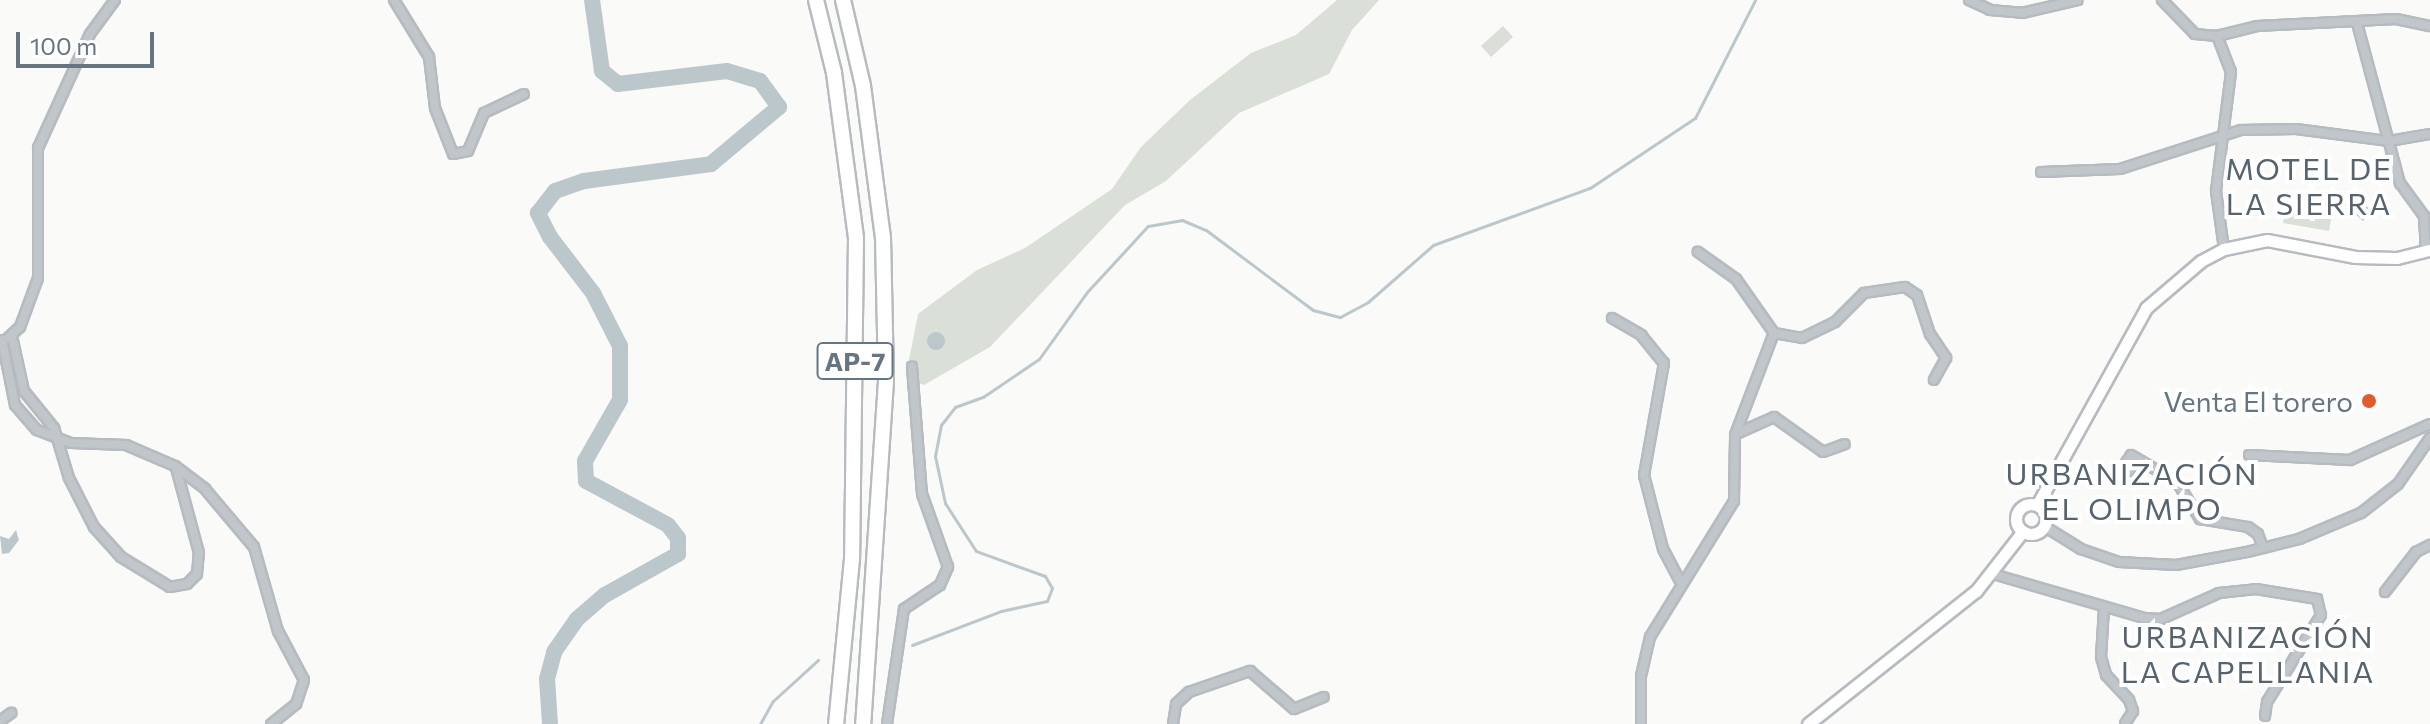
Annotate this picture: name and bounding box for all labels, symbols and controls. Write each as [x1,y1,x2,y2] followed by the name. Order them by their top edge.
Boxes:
[20,16,158,66] scale bar
[30,31,97,60] text: 100 m
[2225,150,2393,220] district label: MOTEL DE LA SIERRA
[815,339,895,383] road number: AP-7
[2163,384,2353,418] place label: Venta El torero
[2360,392,2378,410] marker: Venta El torero
[2005,455,2259,526] district label: URBANIZACIÓN EL OLIMPO
[2121,618,2375,688] district label: URBANIZACIÓN LA CAPELLANIA

